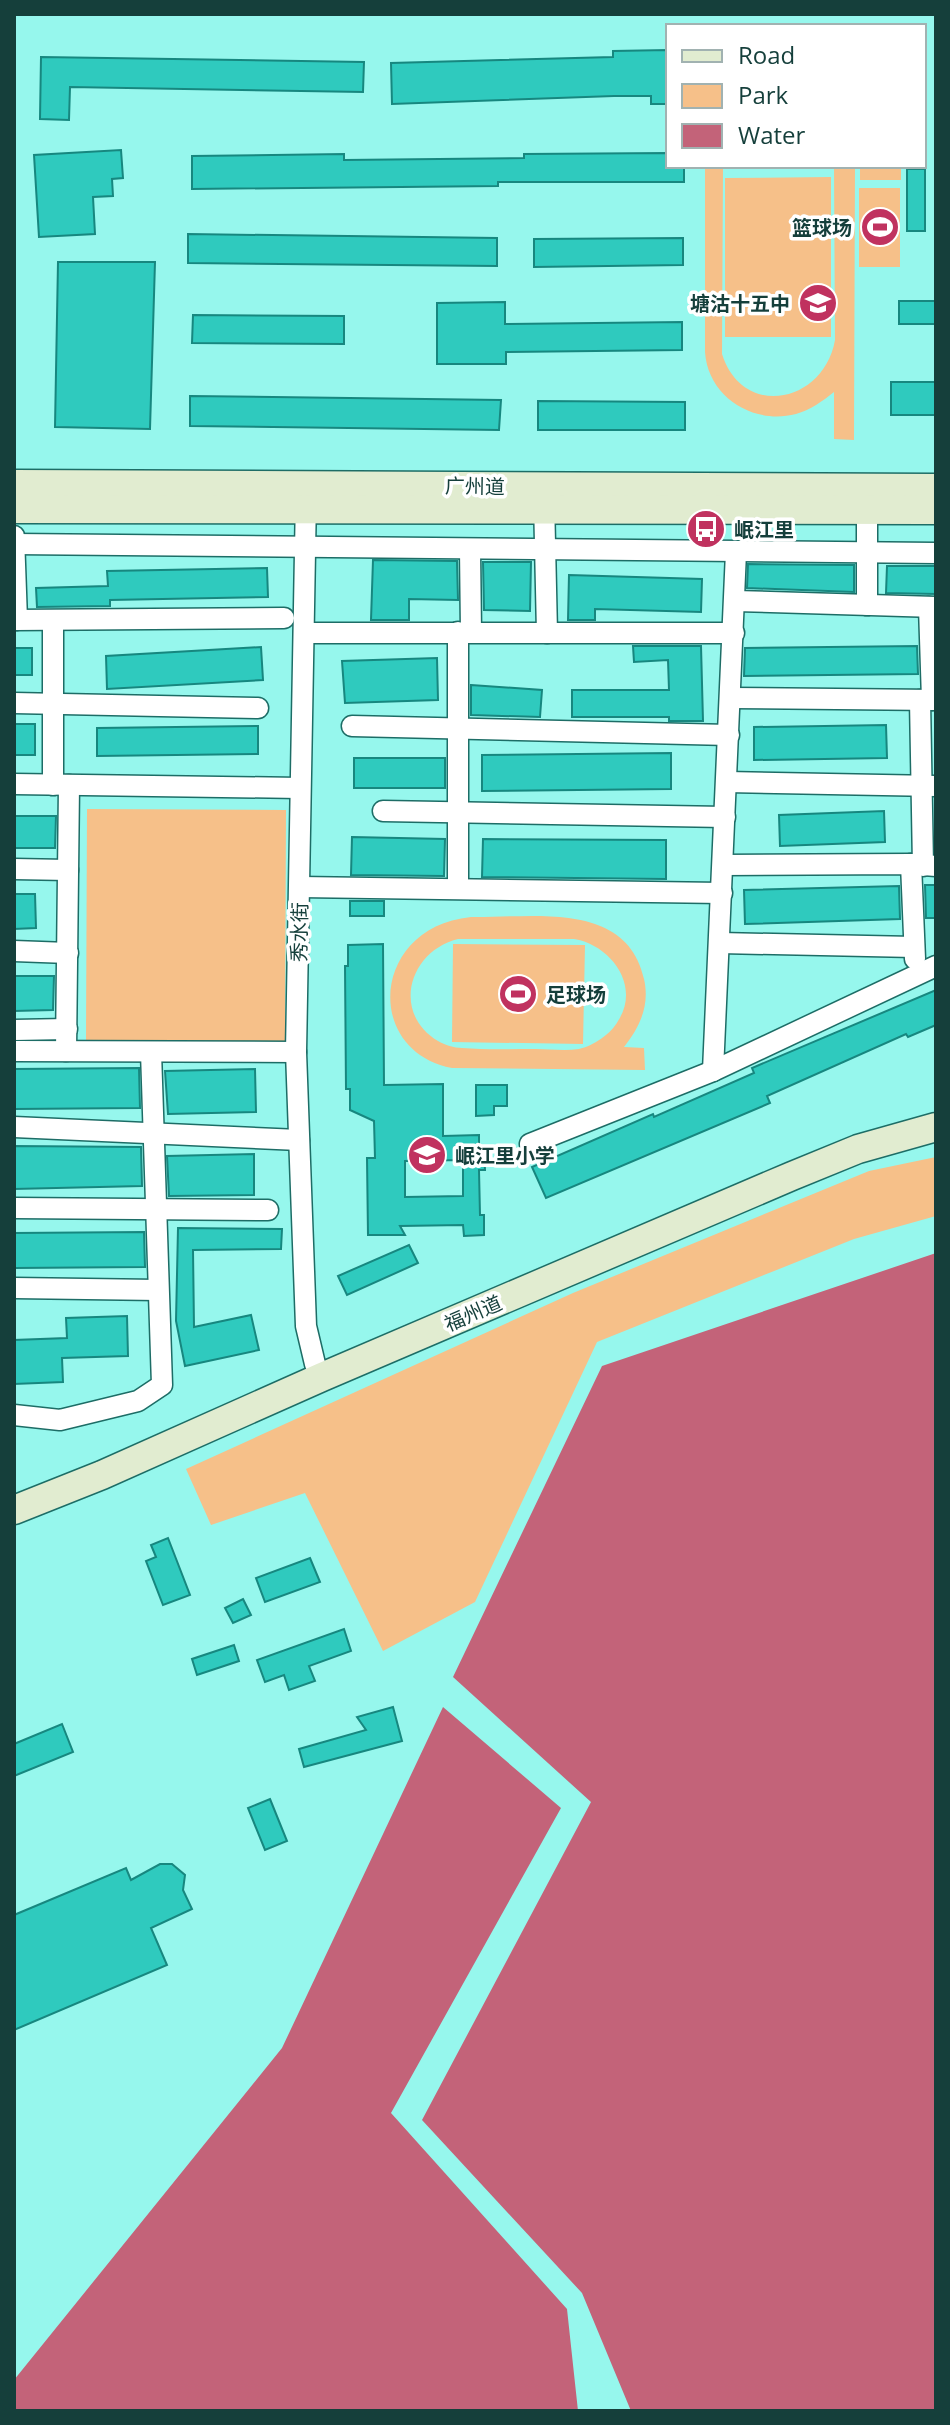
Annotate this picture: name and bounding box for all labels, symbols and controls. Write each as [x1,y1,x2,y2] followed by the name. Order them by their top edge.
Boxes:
[666,24,926,168] legend
[738,38,795,71] text: Road
[738,78,789,111] text: Park
[738,118,806,151] text: Water
[859,206,901,248] sports icon: 篮球场
[792,214,852,241] place label: 篮球场
[797,282,839,324] school or university icon: 塘沽十五中
[690,290,790,317] place label: 塘沽十五中
[445,472,505,500] street label: 广州道
[685,508,727,550] bus stop icon: 岷江里
[734,516,794,543] place label: 岷江里
[285,902,313,962] street label: 秀水街
[497,973,539,1015] sports icon: 足球场
[546,981,606,1008] place label: 足球场
[406,1134,448,1176] school or university icon: 岷江里小学
[455,1142,555,1169] place label: 岷江里小学
[440,1289,506,1337] street label: 福州道

